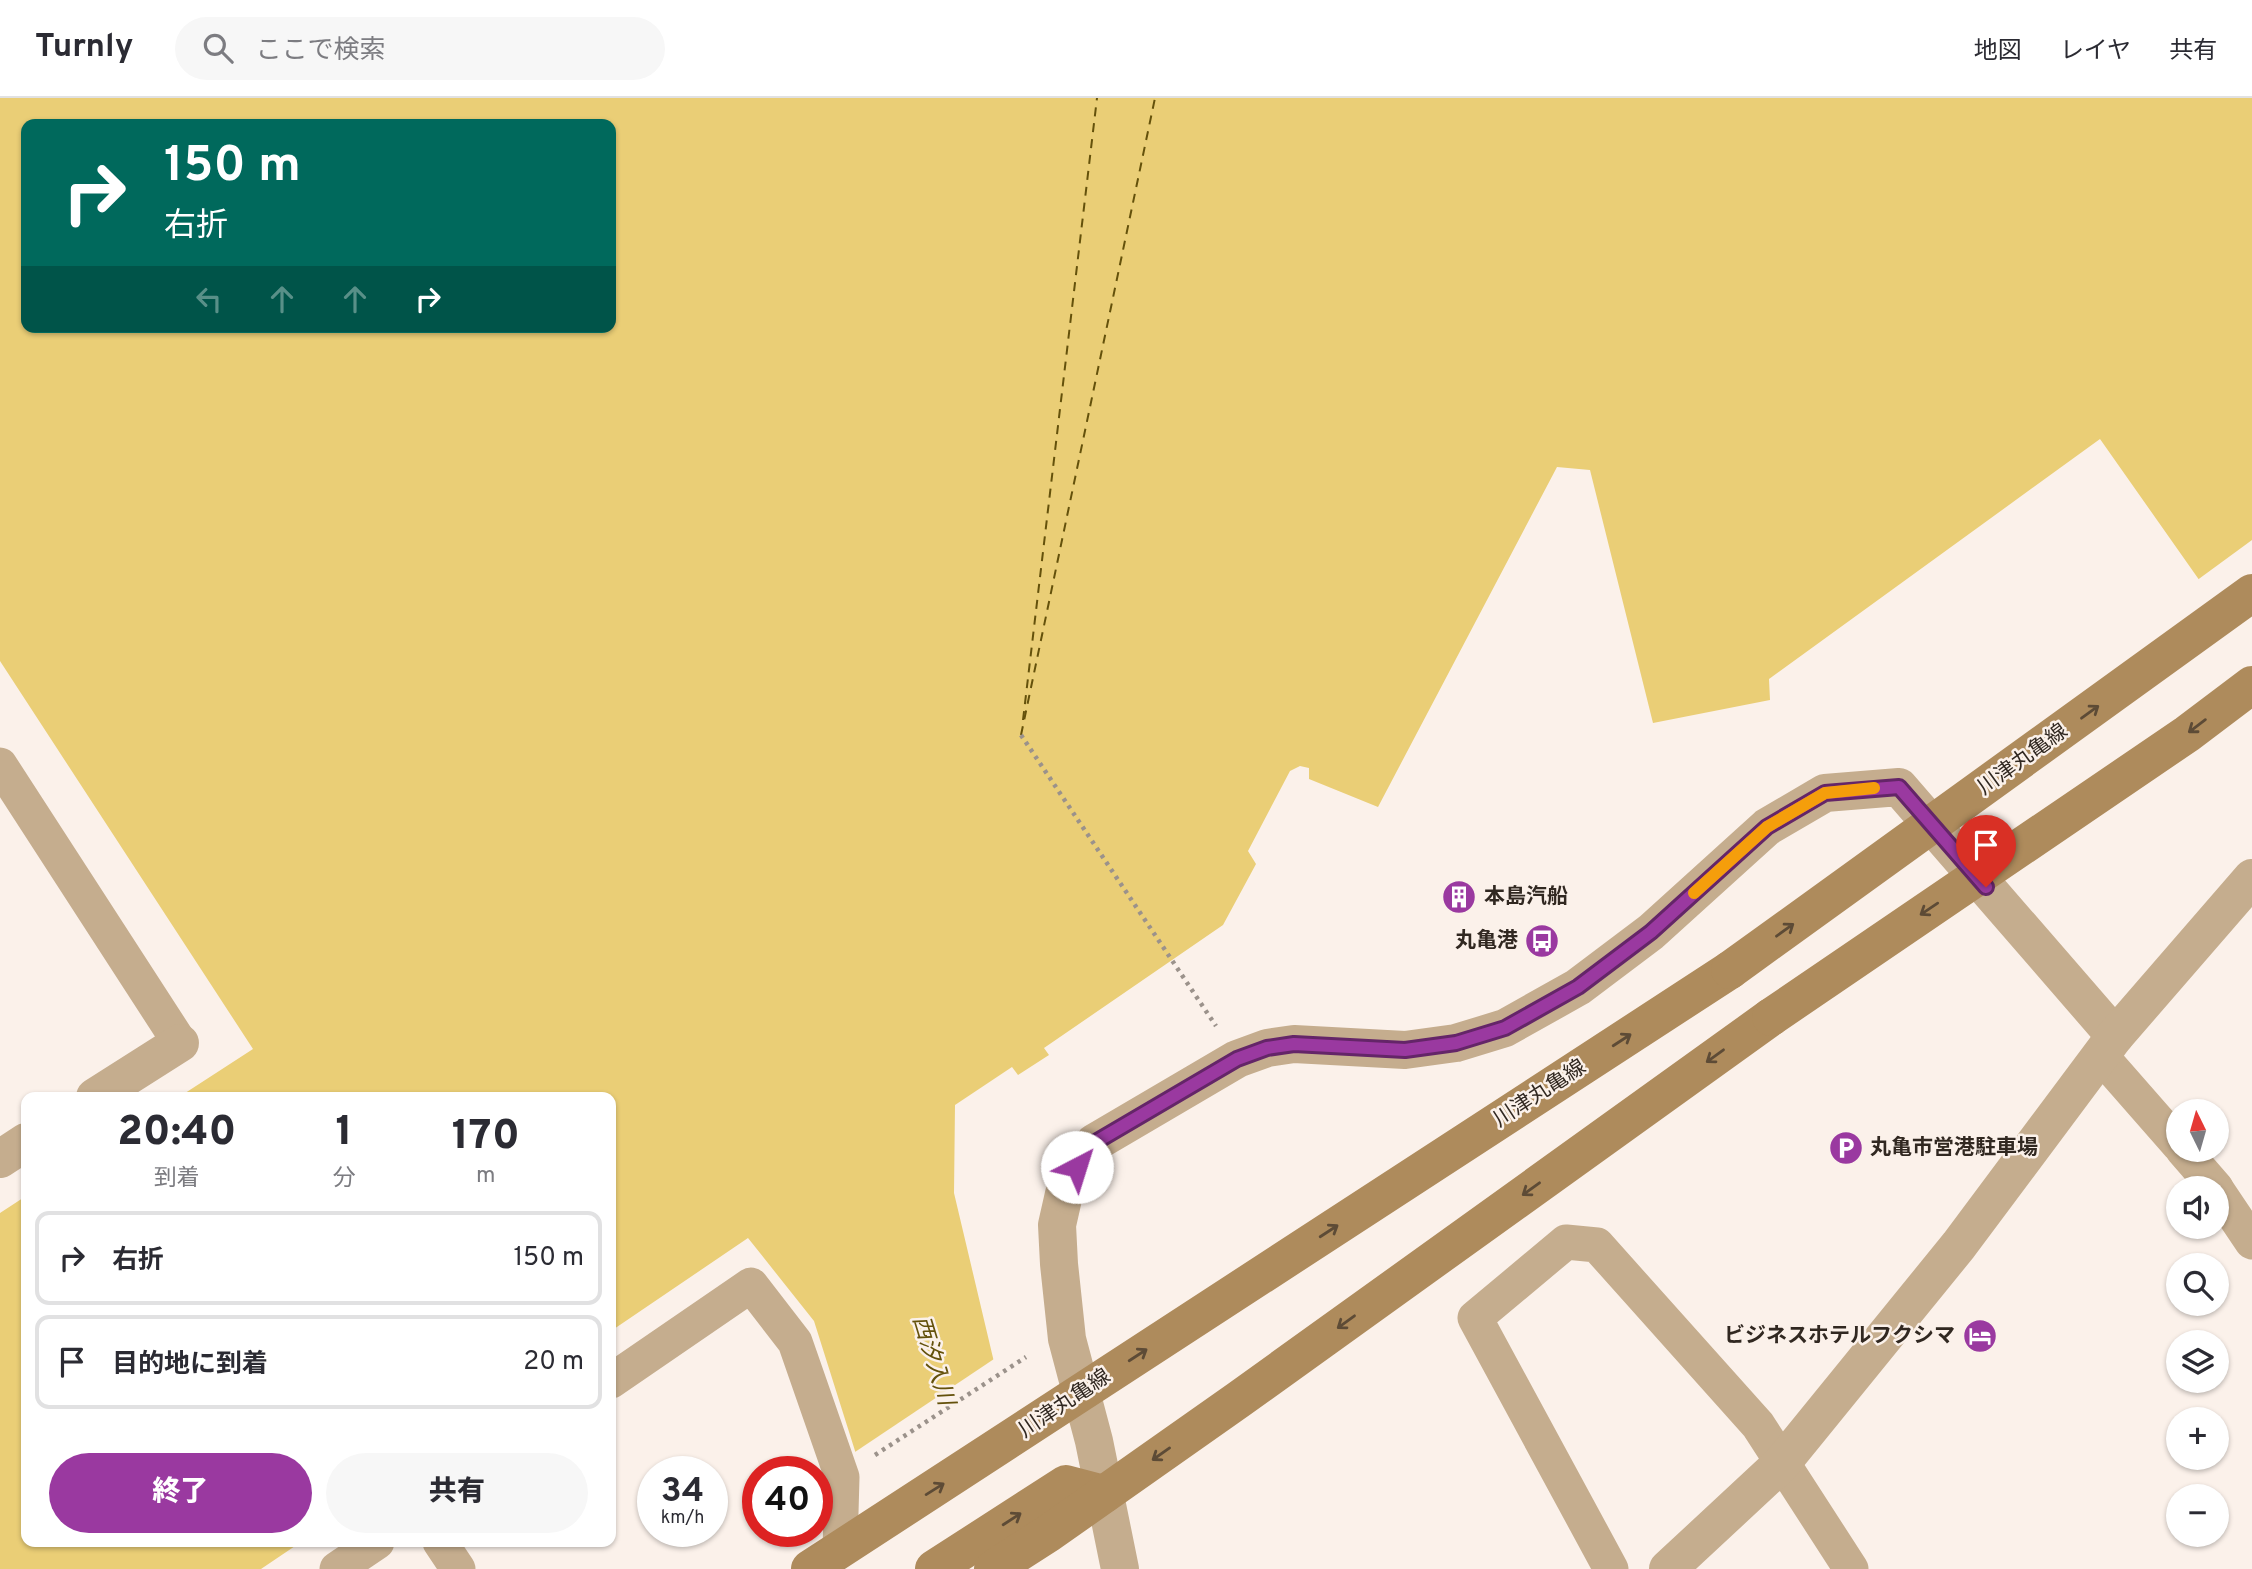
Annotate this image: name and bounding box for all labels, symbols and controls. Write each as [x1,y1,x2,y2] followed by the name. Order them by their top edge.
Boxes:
[175,17,665,80] search box
[35,27,133,69] text: Turnly
[199,29,237,67] icon: search
[255,35,385,68] text: ここで検索
[1974,37,2022,67] text: 地図
[2060,37,2131,67] text: レイヤ
[2169,37,2217,67] text: 共有
[164,137,301,199] text: 150 m
[49,147,140,238] icon: right
[164,207,228,247] text: 右折
[190,280,228,318] icon: left
[263,280,301,318] icon: ahead
[336,280,374,318] icon: ahead
[409,280,447,318] icon: right
[2080,705,2099,719] one-way arrow
[1973,718,2073,802] street label: 川津丸亀線
[2189,718,2207,733] one-way arrow
[1956,815,2016,887] pin
[1967,826,2005,864] icon: arrive
[1440,878,1478,916] building icon: 本島汽船
[1484,884,1568,911] place label: 本島汽船
[1919,902,1939,916] one-way arrow
[1523,922,1561,960] bus stop icon: 丸亀港
[1775,923,1794,937] one-way arrow
[1455,928,1518,955] place label: 丸亀港
[1612,1033,1631,1047] one-way arrow
[1706,1049,1725,1064] one-way arrow
[1489,1054,1591,1134] street label: 川津丸亀線
[2166,1099,2230,1162] north arrow
[2166,1099,2229,1547] map controls
[117,1107,236,1160] text: 20:40
[335,1107,353,1160] text: 1
[452,1111,520,1164] text: 170
[1827,1129,1865,1167] parking icon: 丸亀市営港駐車場
[1040,1130,1114,1204] position arrow
[1870,1135,2038,1162] place label: 丸亀市営港駐車場
[476,1162,495,1191] text: m
[154,1165,200,1194] text: 到着
[332,1165,355,1194] text: 分
[2166,1176,2229,1239] button: sound
[1522,1182,1541,1197] one-way arrow
[1319,1223,1338,1238] one-way arrow
[53,1239,91,1277] icon: right
[513,1242,584,1275] text: 150 m
[112,1245,164,1278] text: 右折
[2166,1253,2229,1316] button: search
[905,1313,960,1412] water label: 西汐入川
[1337,1315,1356,1329] one-way arrow
[1961,1317,1999,1355] hotel icon: ビジネスホテルフクシマ
[1724,1323,1955,1350] place label: ビジネスホテルフクシマ
[2166,1330,2229,1393] button: layers
[53,1343,91,1381] icon: arrive
[523,1346,584,1379] text: 20 m
[1128,1348,1147,1362] one-way arrow
[112,1349,268,1382] text: 目的地に到着
[1014,1363,1116,1445] street label: 川津丸亀線
[2166,1407,2229,1470] button: +
[1152,1447,1171,1461] one-way arrow
[49,1453,312,1533] button: 終了
[326,1453,588,1533] button: 共有
[742,1456,833,1547] speed limit sign: 40
[661,1470,704,1514] text: 34
[925,1481,944,1496] one-way arrow
[2166,1484,2229,1547] button: −
[661,1507,704,1530] text: km/h
[1002,1511,1021,1526] one-way arrow

